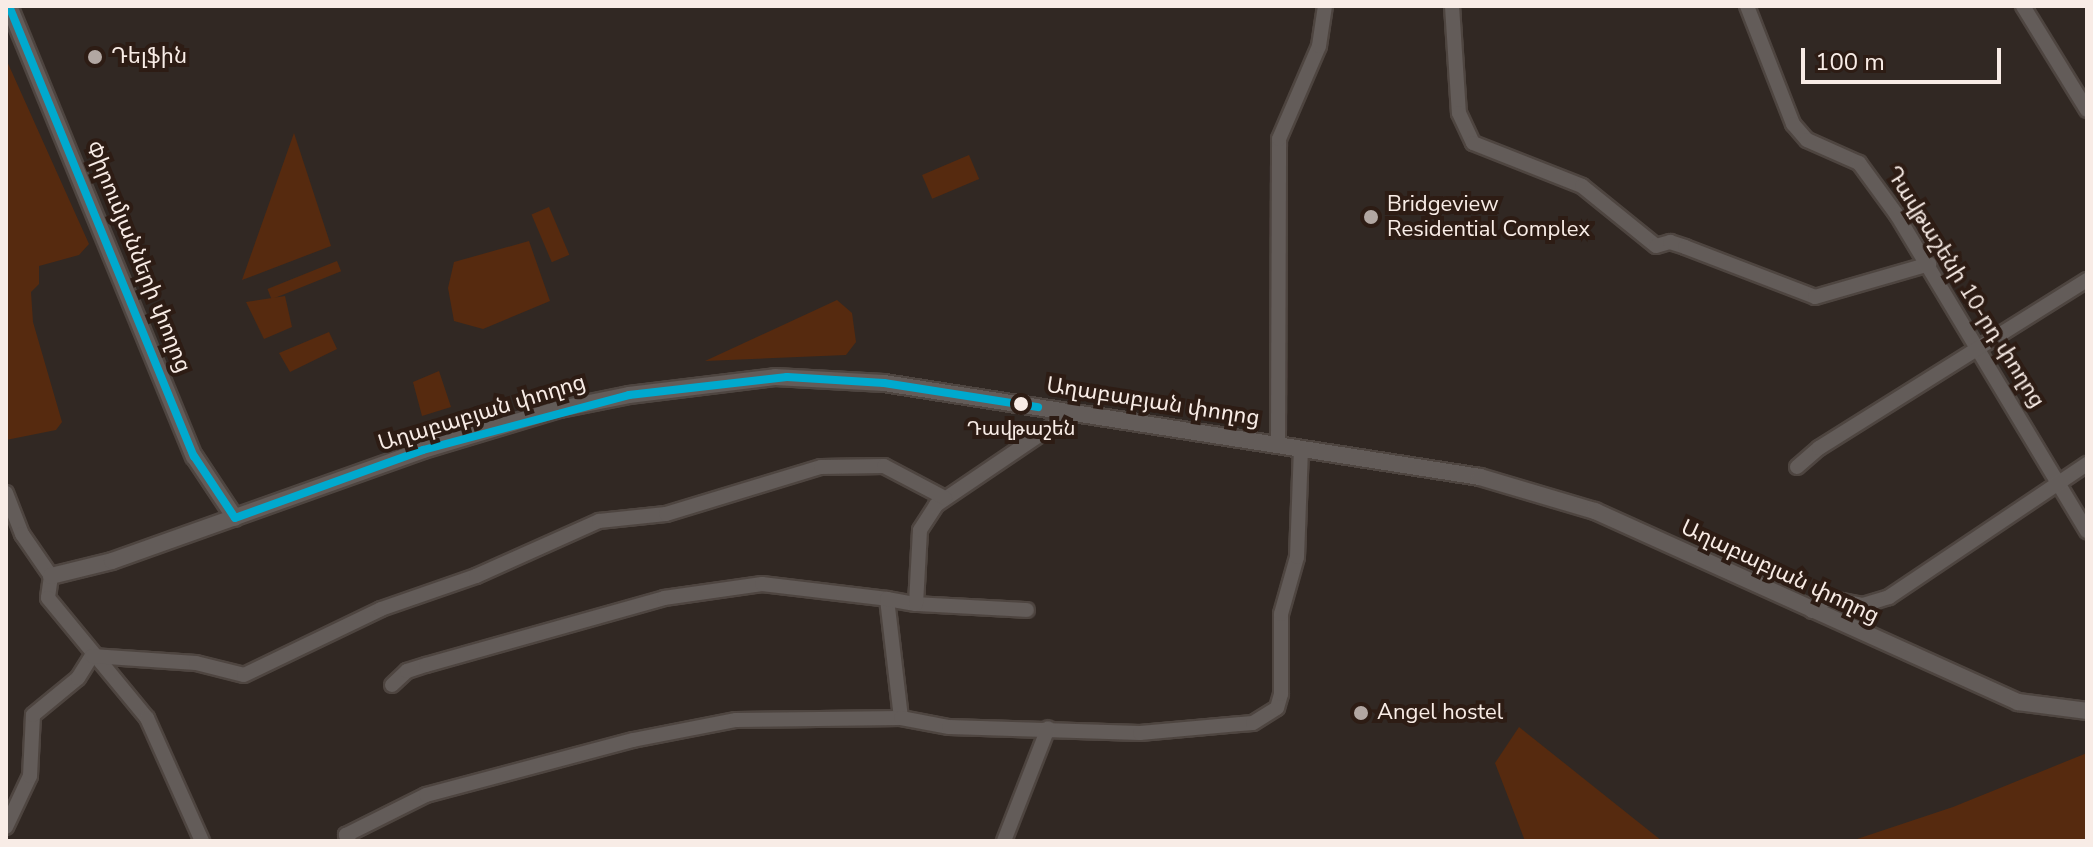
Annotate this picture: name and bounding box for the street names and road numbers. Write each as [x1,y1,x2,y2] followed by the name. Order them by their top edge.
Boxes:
[79,138,197,376] street label: Փիրումյանների փողոց
[1880,161,2050,413] street label: Դավթաշենի 10-րդ փողոց
[375,369,589,457] street label: Աղաբաբյան փողոց
[1044,372,1262,432] street label: Աղաբաբյան փողոց
[1677,514,1883,630] street label: Աղաբաբյան փողոց

